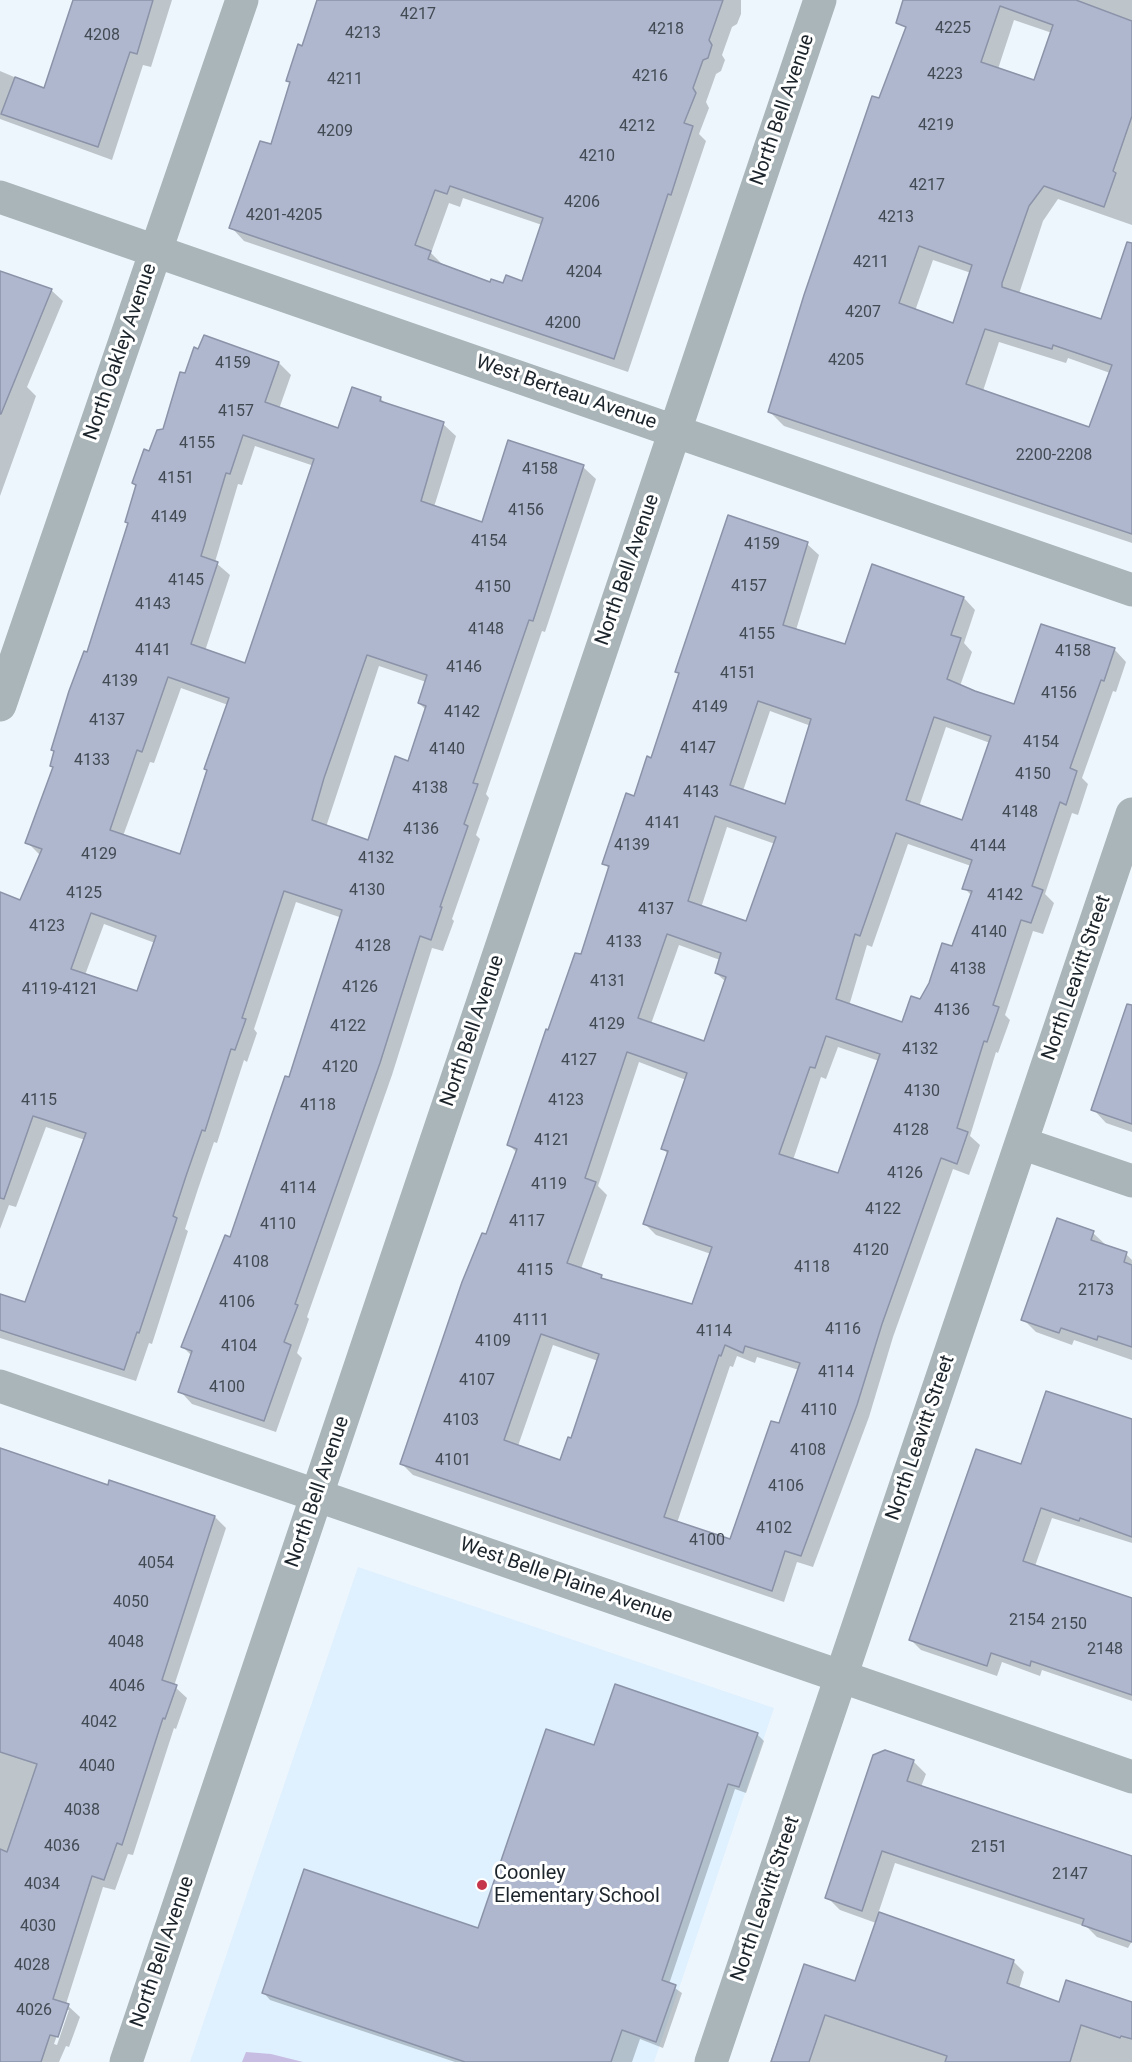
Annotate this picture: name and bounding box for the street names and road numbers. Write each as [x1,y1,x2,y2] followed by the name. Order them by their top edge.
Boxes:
[746,31,820,189] street label: North Bell Avenue
[79,260,163,444] street label: North Oakley Avenue
[472,351,660,435] street label: West Berteau Avenue
[591,491,665,649] street label: North Bell Avenue
[1038,892,1116,1064] street label: North Leavitt Street
[436,952,510,1110] street label: North Bell Avenue
[882,1352,960,1524] street label: North Leavitt Street
[281,1413,355,1571] street label: North Bell Avenue
[456,1533,676,1629] street label: West Belle Plaine Avenue
[727,1813,805,1985] street label: North Leavitt Street
[126,1873,200,2031] street label: North Bell Avenue

